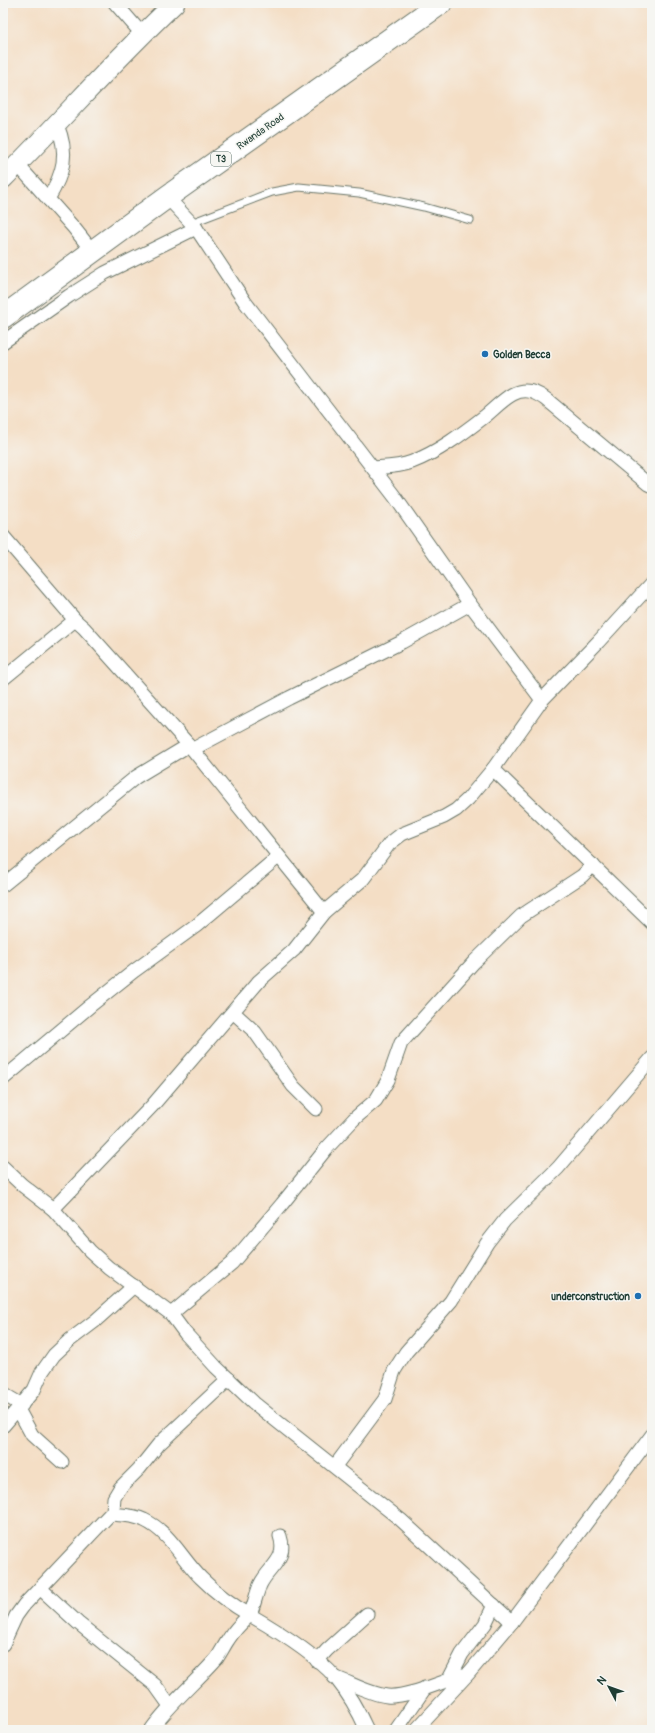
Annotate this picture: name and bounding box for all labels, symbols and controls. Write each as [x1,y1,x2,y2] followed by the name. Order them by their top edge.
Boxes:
[235,111,287,153] street label: Rwanda Road
[211,152,231,166] road number: T3
[480,349,490,359] marker: Golden Becca
[493,349,551,361] place label: Golden Becca
[551,1291,630,1303] place label: underconstruction
[633,1291,643,1301] marker: underconstruction
[589,1667,629,1707] north arrow
[594,1673,610,1688] text: N

